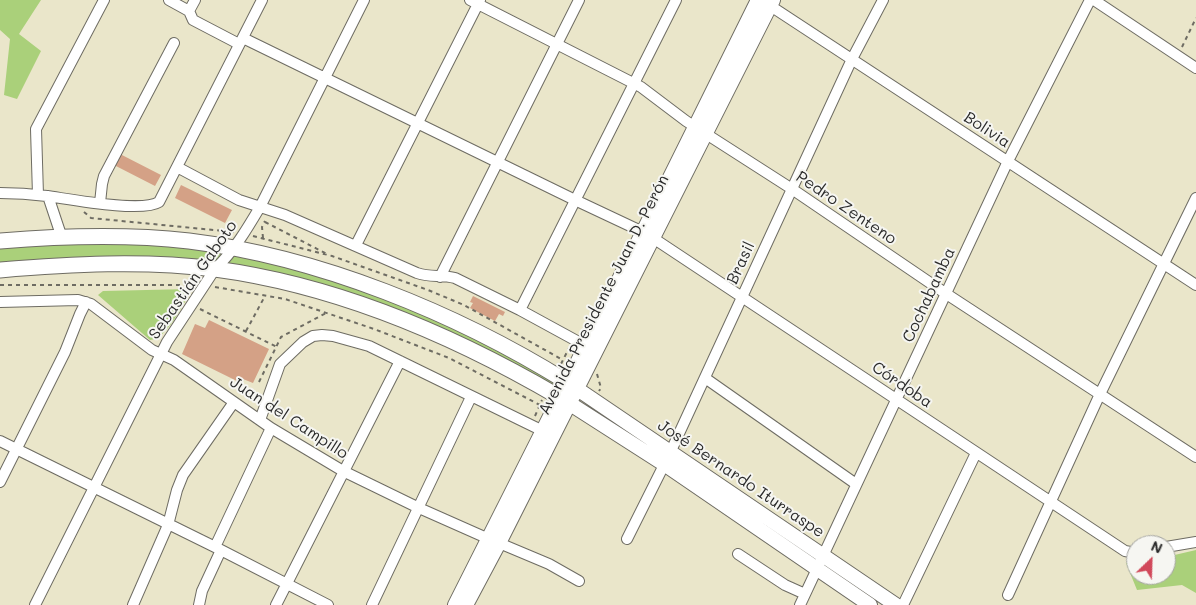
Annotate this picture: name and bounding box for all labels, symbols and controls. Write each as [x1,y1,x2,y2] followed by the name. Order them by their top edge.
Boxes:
[960,108,1014,152] street label: Bolivia
[792,167,900,249] street label: Pedro Zenteno
[535,172,673,418] street label: Avenida Presidente Juan D. Perón
[145,217,241,343] street label: Sebastián Gaboto
[723,239,759,287] street label: Brasil
[899,245,959,345] street label: Cochabamba
[868,358,936,412] street label: Córdoba
[226,373,352,463] street label: Juan del Campillo
[654,416,828,542] street label: José Bernardo Iturraspe
[1126,535,1176,585] north arrow
[1148,536,1166,558] text: N

